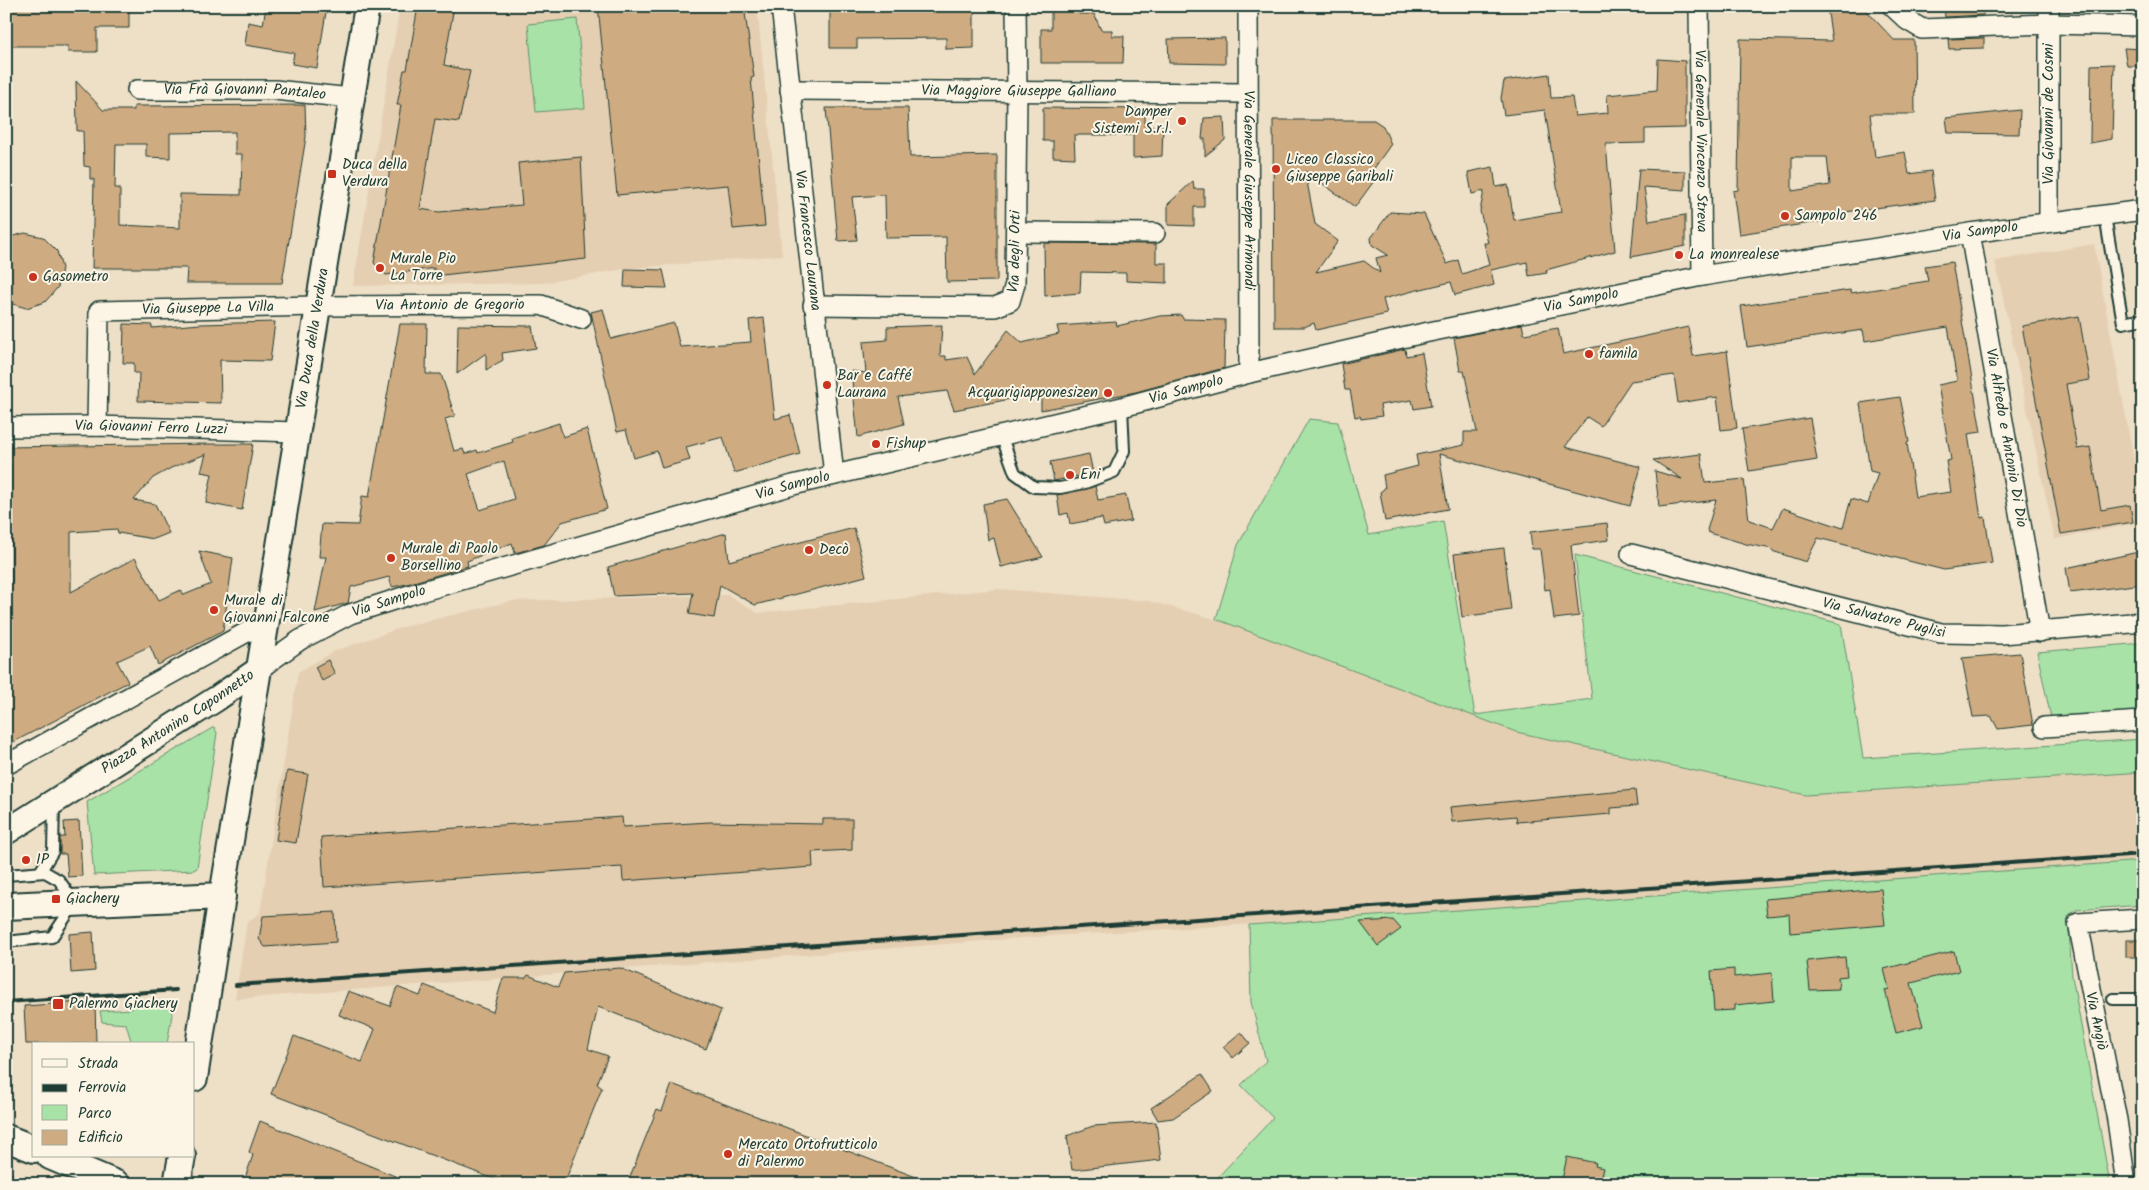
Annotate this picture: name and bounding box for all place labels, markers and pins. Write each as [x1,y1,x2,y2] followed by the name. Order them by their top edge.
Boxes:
[1093,100,1173,141] place label: Damper Sistemi S.r.l.
[1176,115,1188,127] marker: Damper Sistemi S.r.l.
[1286,148,1395,189] place label: Liceo Classico Giuseppe Garibali
[342,153,407,194] place label: Duca della Verdura
[1270,163,1282,175] marker: Liceo Classico Giuseppe Garibali
[326,168,338,180] marker: Duca della Verdura
[1795,204,1878,228] place label: Sampolo 246
[1779,210,1791,222] marker: Sampolo 246
[1689,243,1780,267] place label: La monrealese
[390,247,456,288] place label: Murale Pio La Torre
[1673,249,1685,261] marker: La monrealese
[374,262,386,274] marker: Murale Pio La Torre
[43,265,109,289] place label: Gasometro
[27,271,39,283] marker: Gasometro
[1599,342,1638,366] place label: famila
[1583,348,1595,360] marker: famila
[837,364,913,405] place label: Bar e Caffé Laurana
[821,379,833,391] marker: Bar e Caffé Laurana
[967,381,1098,405] place label: Acquarigiapponesizen
[1102,387,1114,399] marker: Acquarigiapponesizen
[886,432,926,456] place label: Fishup
[870,438,882,450] marker: Fishup
[1080,463,1102,487] place label: Eni
[1064,469,1076,481] marker: Eni
[401,537,498,578] place label: Murale di Paolo Borsellino
[819,538,849,562] place label: Decò
[803,544,815,556] marker: Decò
[385,552,397,564] marker: Murale di Paolo Borsellino
[224,589,329,630] place label: Murale di Giovanni Falcone
[208,604,220,616] marker: Murale di Giovanni Falcone
[36,848,50,872] place label: IP
[20,854,32,866] marker: IP
[66,887,120,911] place label: Giachery
[50,893,62,905] marker: Giachery
[69,992,179,1016] place label: Palermo Giachery
[51,997,65,1011] marker: Palermo Giachery
[738,1133,878,1174] place label: Mercato Ortofrutticolo di Palermo
[722,1148,734,1160] marker: Mercato Ortofrutticolo di Palermo

